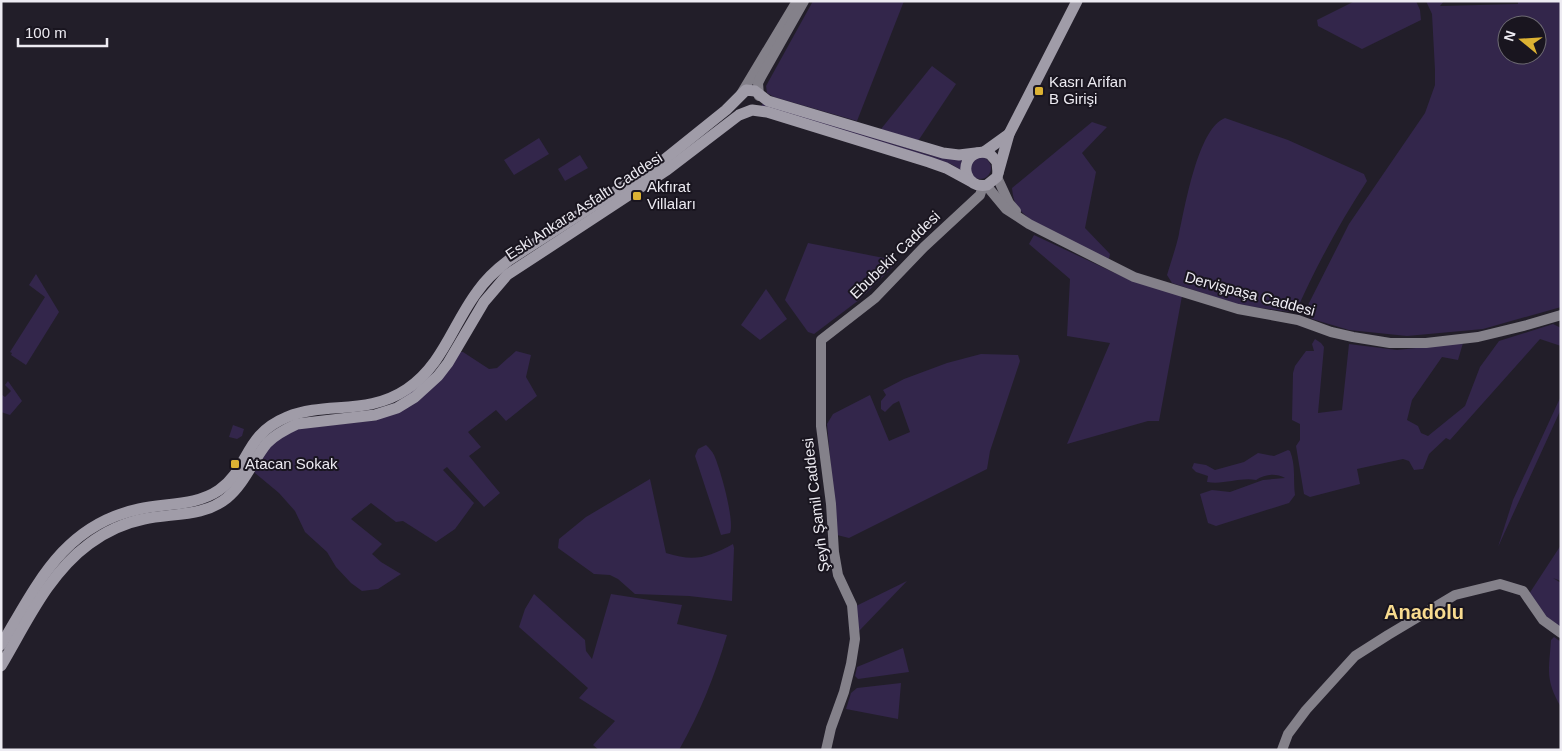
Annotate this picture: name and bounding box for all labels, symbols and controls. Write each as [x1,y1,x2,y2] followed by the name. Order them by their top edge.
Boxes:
[18,15,106,47] scale bar
[1497,15,1547,65] north arrow
[25,24,67,41] text: 100 m
[1500,29,1519,43] text: N
[1049,73,1127,107] place label: Kasrı Arifan B Girişi
[1033,85,1045,97] marker: Kasrı Arifan B Girişi
[502,148,665,263] street label: Eski Ankara Asfaltı Caddesi
[647,178,696,212] place label: Akfırat Villaları
[631,190,643,202] marker: Akfırat Villaları
[846,207,943,302] street label: Ebubekir Caddesi
[1183,268,1317,319] street label: Dervişpaşa Caddesi
[799,437,832,573] street label: Şeyh Şamil Caddesi
[245,455,338,472] place label: Atacan Sokak
[229,458,241,470] marker: Atacan Sokak
[1384,601,1464,623] district label: Anadolu

